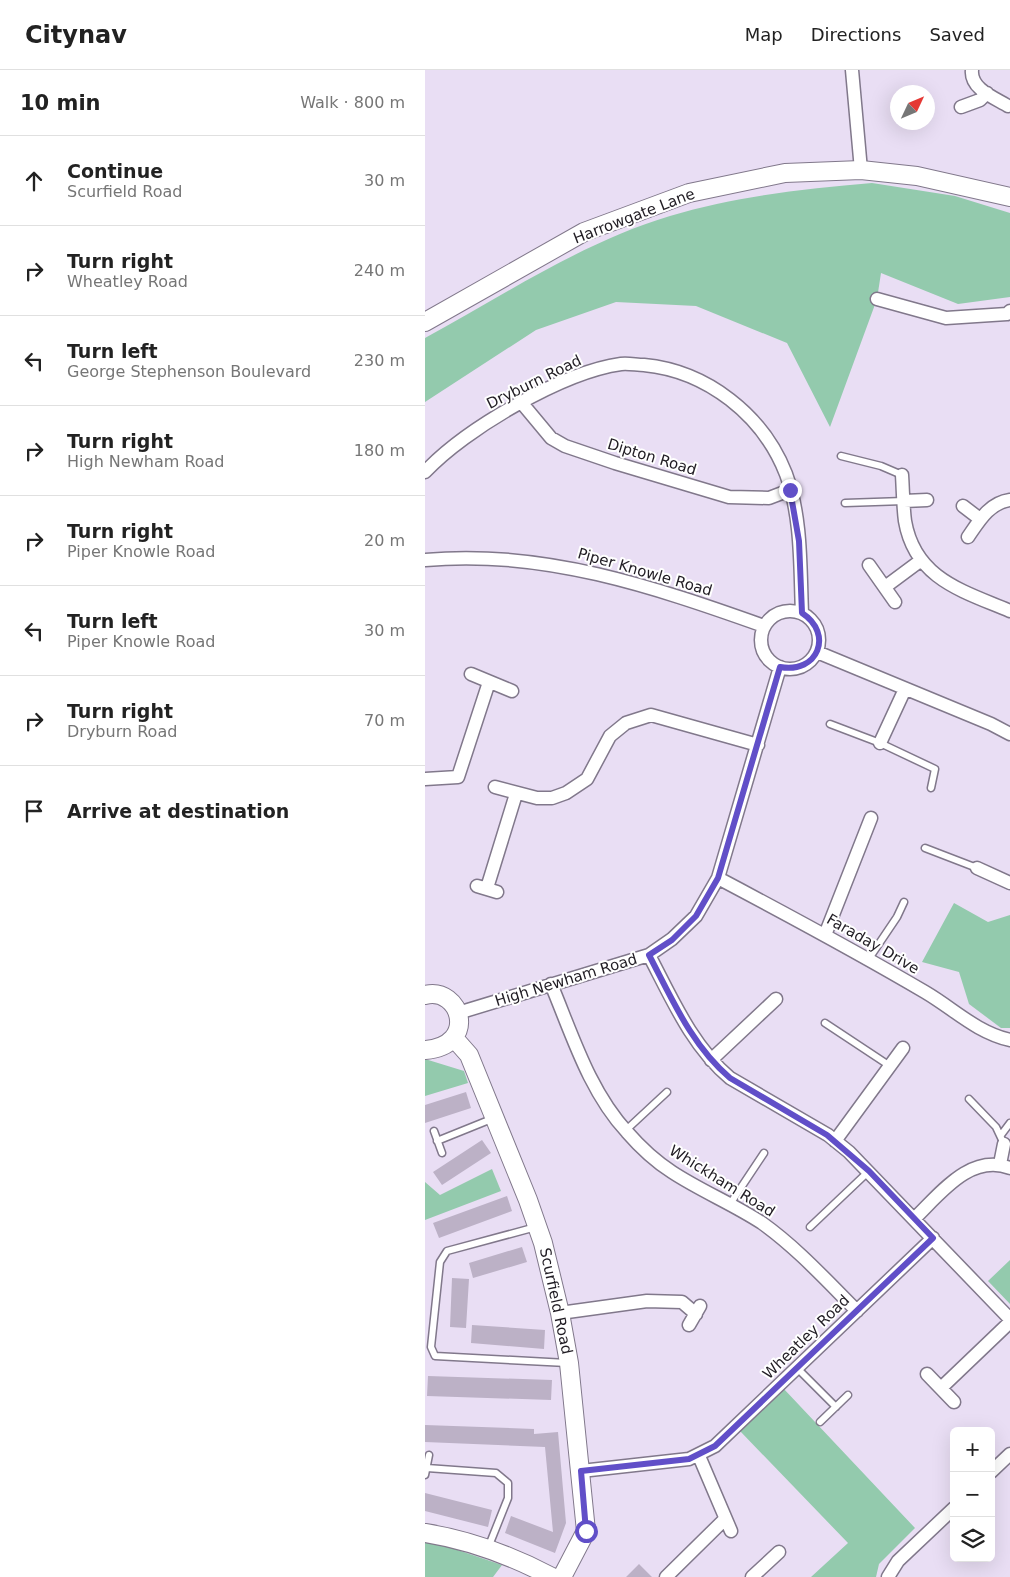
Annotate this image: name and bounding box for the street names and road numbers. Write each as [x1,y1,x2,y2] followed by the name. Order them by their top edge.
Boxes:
[571,185,697,247] street label: Harrowgate Lane
[484,351,584,413] street label: Dryburn Road
[605,435,699,479] street label: Dipton Road
[576,544,714,600] street label: Piper Knowle Road
[823,910,923,978] street label: Faraday Drive
[493,950,639,1010] street label: High Newham Road
[666,1141,778,1221] street label: Whickham Road
[536,1246,576,1356] street label: Scurfield Road
[759,1291,853,1383] street label: Wheatley Road

